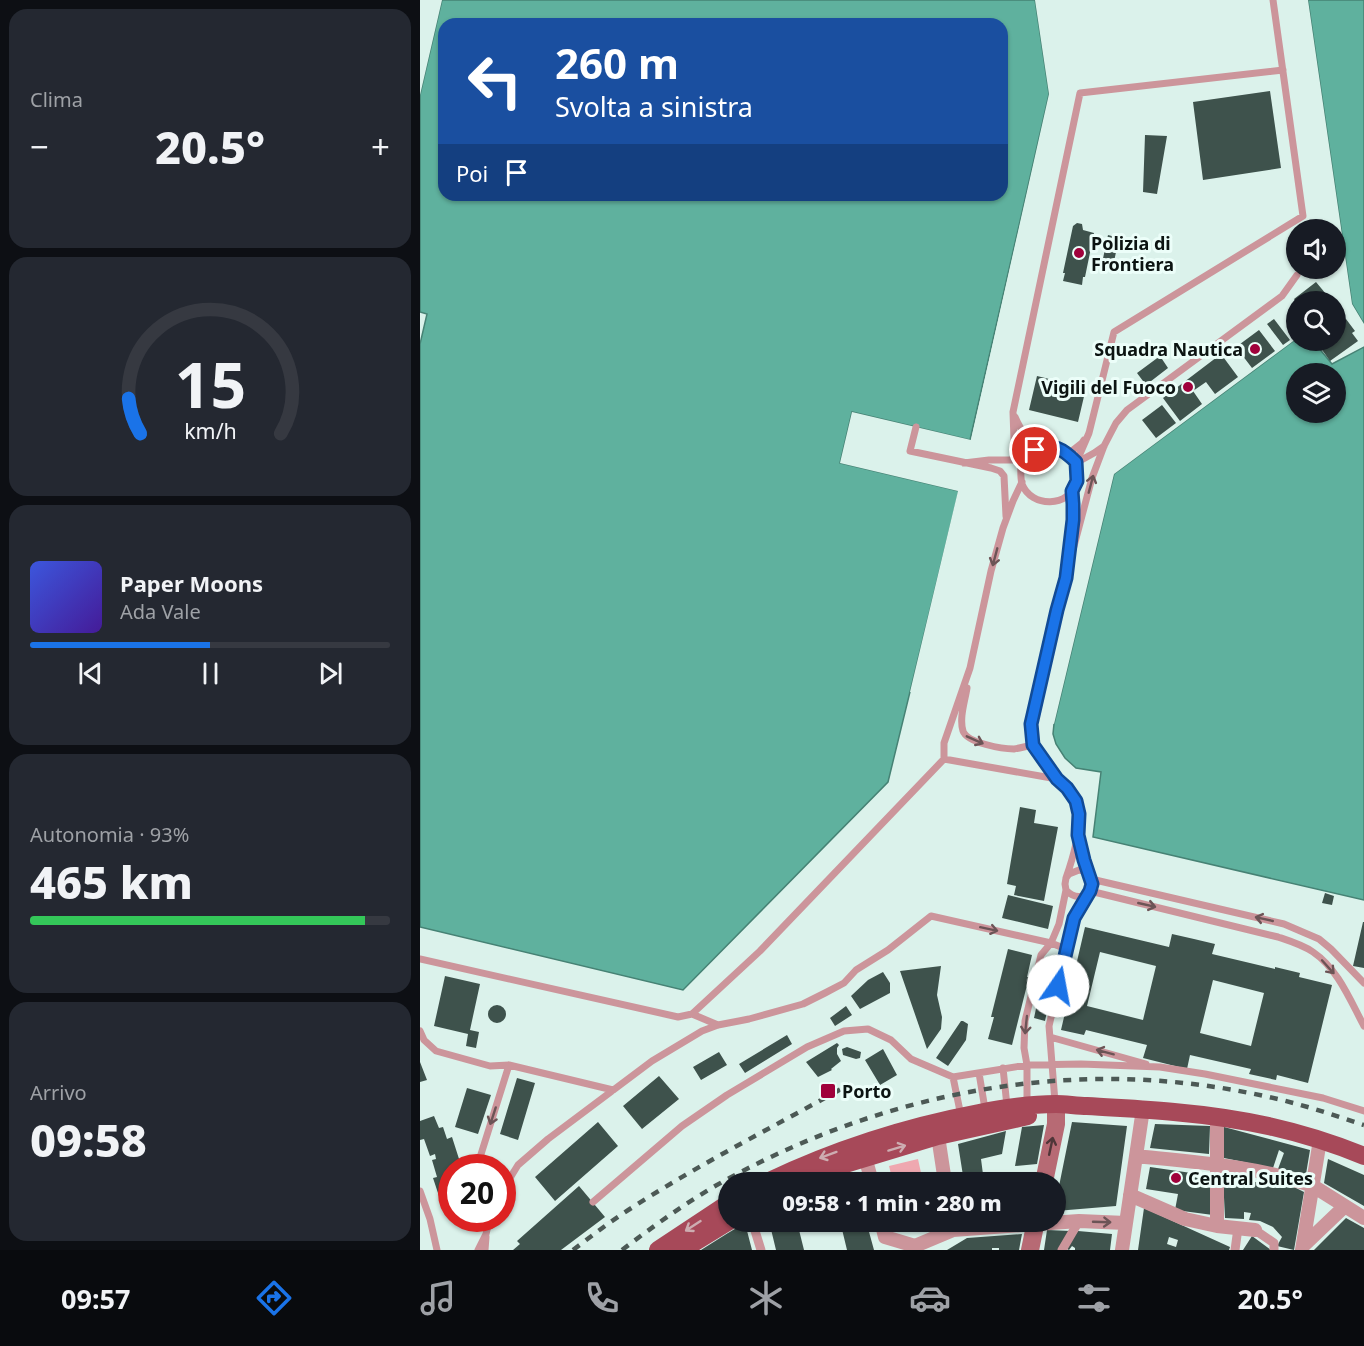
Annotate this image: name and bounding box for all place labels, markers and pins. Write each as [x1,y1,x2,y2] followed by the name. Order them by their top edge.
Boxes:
[1091,231,1174,276] place label: Polizia di Frontiera
[1072,246,1086,260] marker: Polizia di Frontiera
[1094,337,1243,361] place label: Squadra Nautica
[1248,342,1262,356] marker: Squadra Nautica
[1041,375,1176,399] place label: Vigili del Fuoco
[1181,380,1195,394] marker: Vigili del Fuoco
[1009,424,1060,475] pin
[842,1079,892,1103] place label: Porto
[819,1082,837,1100] marker: Porto
[1188,1166,1313,1190] place label: Central Suites
[1169,1171,1183,1185] marker: Central Suites

